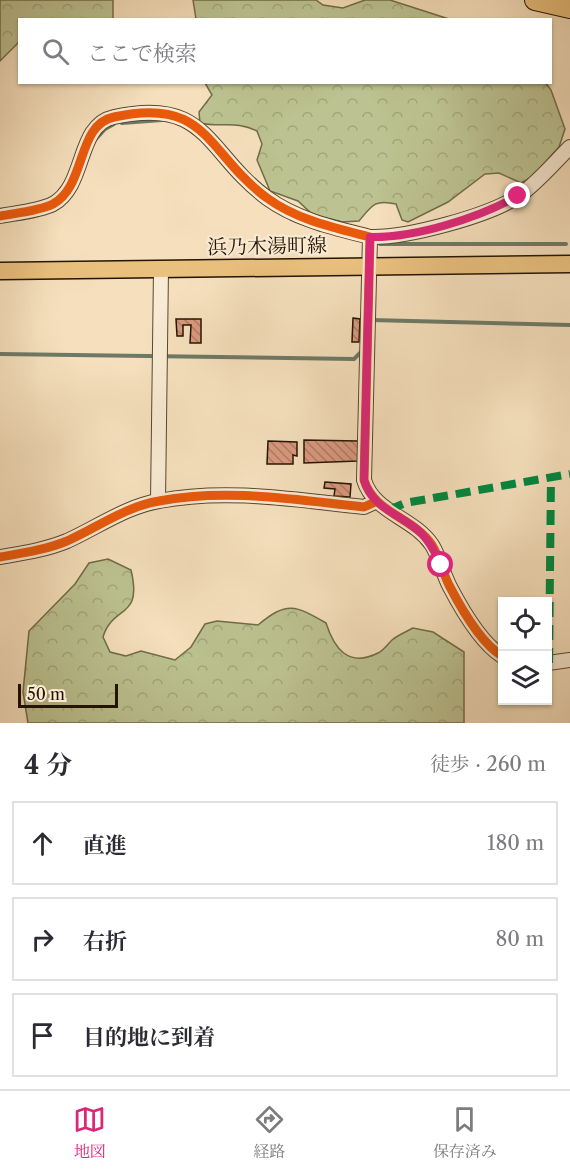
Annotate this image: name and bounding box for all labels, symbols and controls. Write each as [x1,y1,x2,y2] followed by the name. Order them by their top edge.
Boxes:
[18,18,552,84] search box
[39,35,72,68] icon: search
[87,40,197,67] text: ここで検索
[504,182,530,208] route end
[207,233,327,259] street label: 浜乃木湯町線
[427,551,453,577] route start
[498,597,552,705] map controls
[498,597,552,651] button: locate
[498,651,552,705] button: layers
[18,681,118,708] scale bar
[27,684,65,704] text: 50 m
[24,749,72,781] text: 4 分
[430,752,546,776] text: 徒歩 · 260 m
[26,827,59,860] icon: ahead
[487,831,544,855] text: 180 m
[83,832,127,859] text: 直進
[26,923,59,956] icon: right
[496,927,544,951] text: 80 m
[83,928,127,955] text: 右折
[26,1019,59,1052] icon: arrive
[83,1024,215,1051] text: 目的地に到着
[73,1103,106,1162] tab: 地図
[253,1103,286,1162] tab: 経路
[433,1103,497,1162] tab: 保存済み

